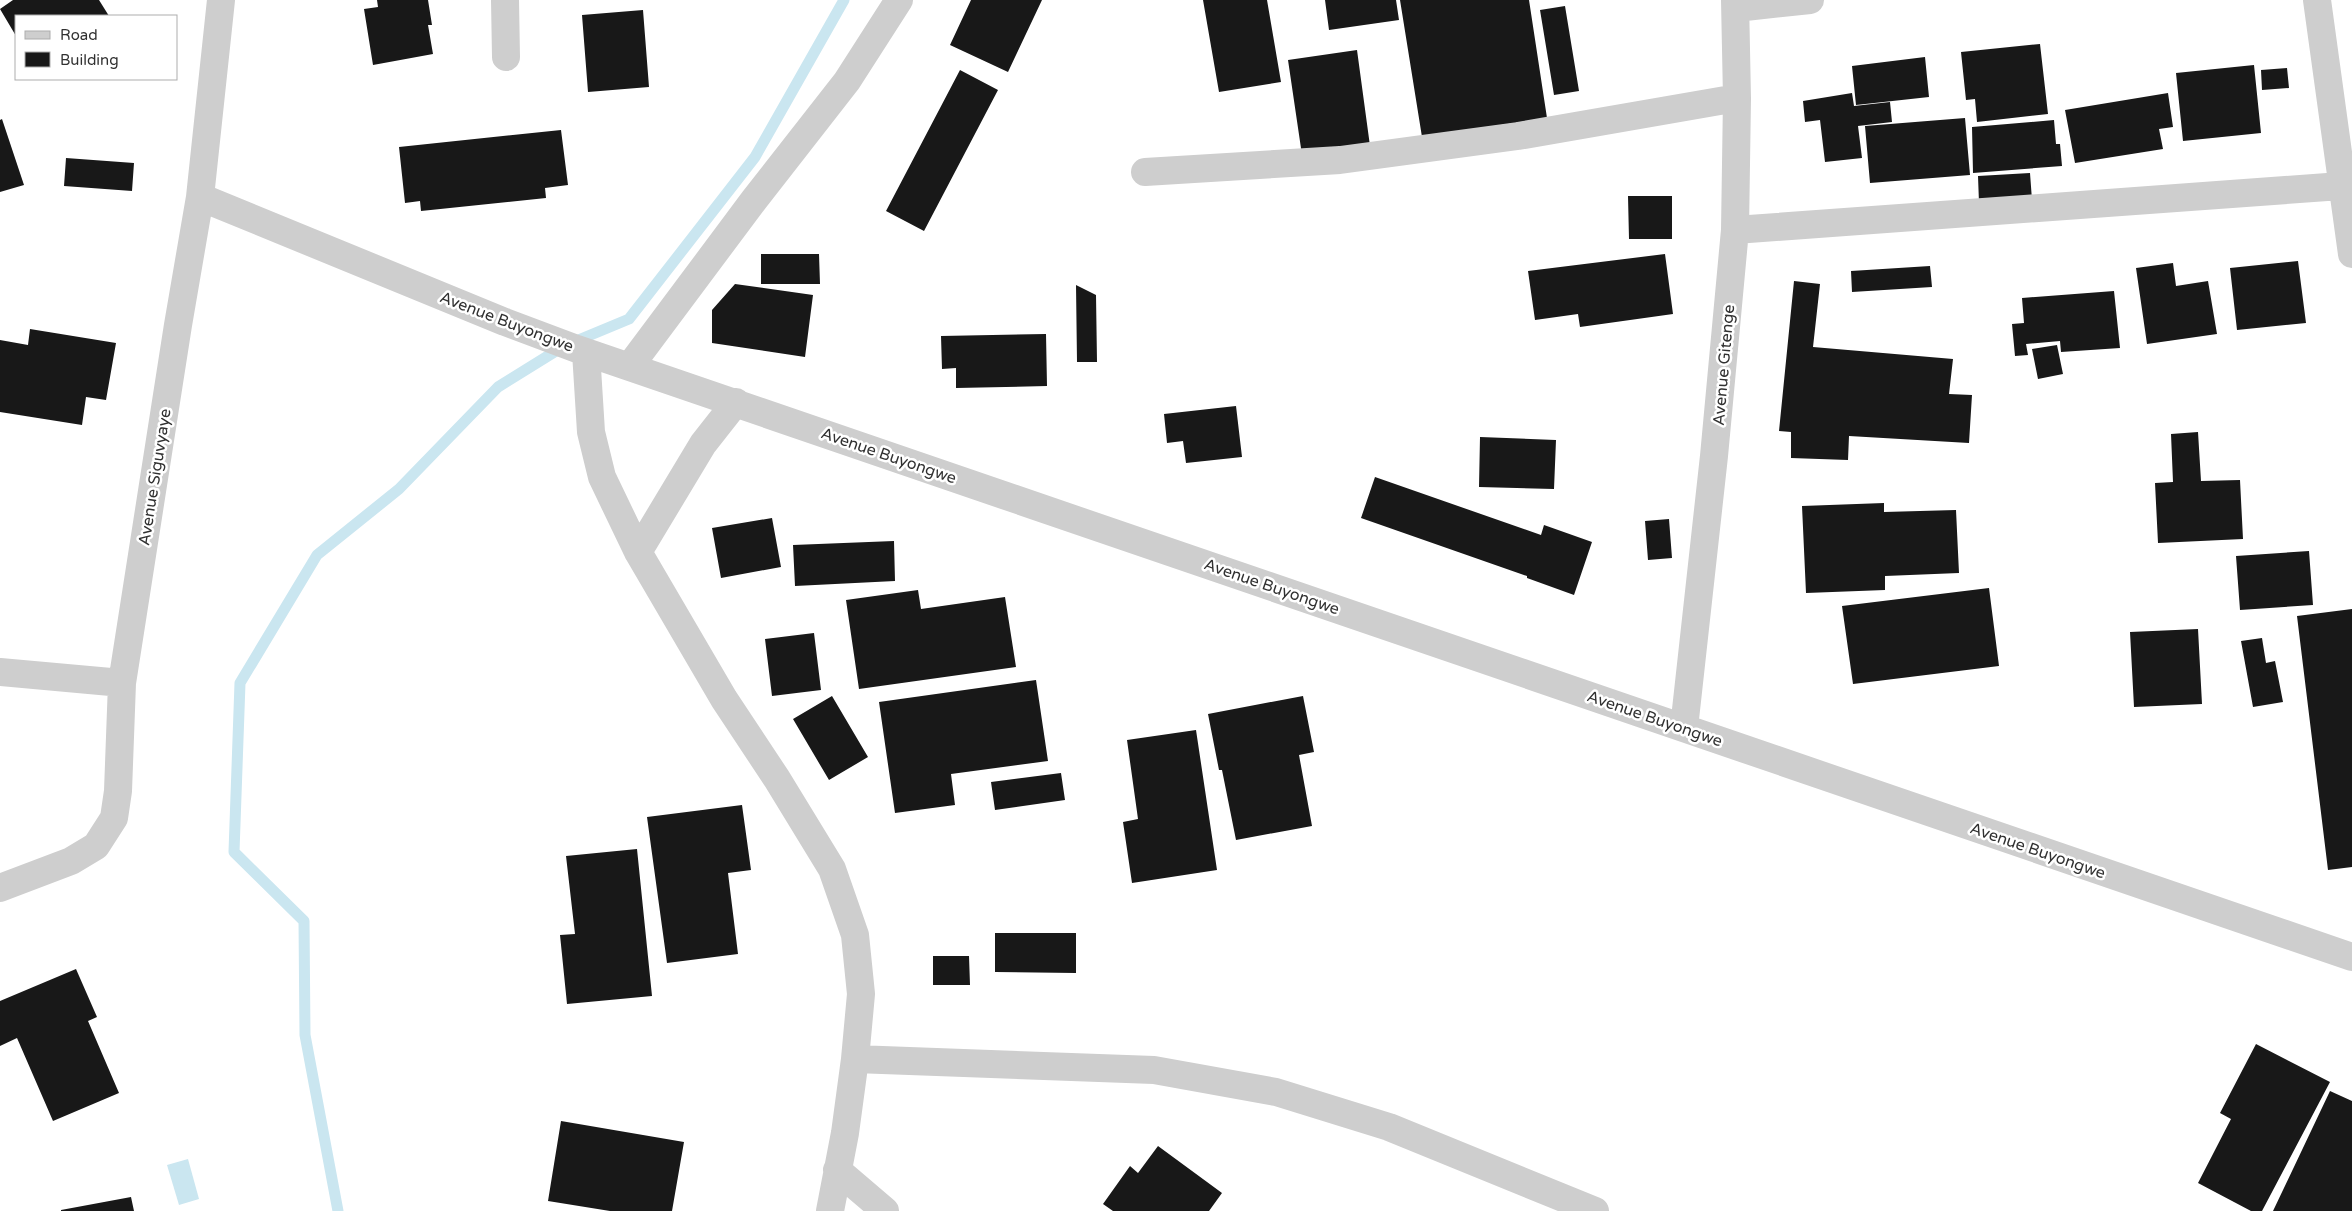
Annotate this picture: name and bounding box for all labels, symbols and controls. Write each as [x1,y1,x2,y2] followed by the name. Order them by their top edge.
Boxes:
[15,15,178,80] legend
[60,26,98,44] text: Road
[60,51,119,69] text: Building
[437,287,576,357] street label: Avenue Buyongwe
[1709,304,1739,426] street label: Avenue Gitenge
[134,407,176,547] street label: Avenue Siguvyaye
[818,423,959,488] street label: Avenue Buyongwe
[1201,554,1342,619] street label: Avenue Buyongwe
[1584,686,1725,751] street label: Avenue Buyongwe
[1967,818,2108,883] street label: Avenue Buyongwe

